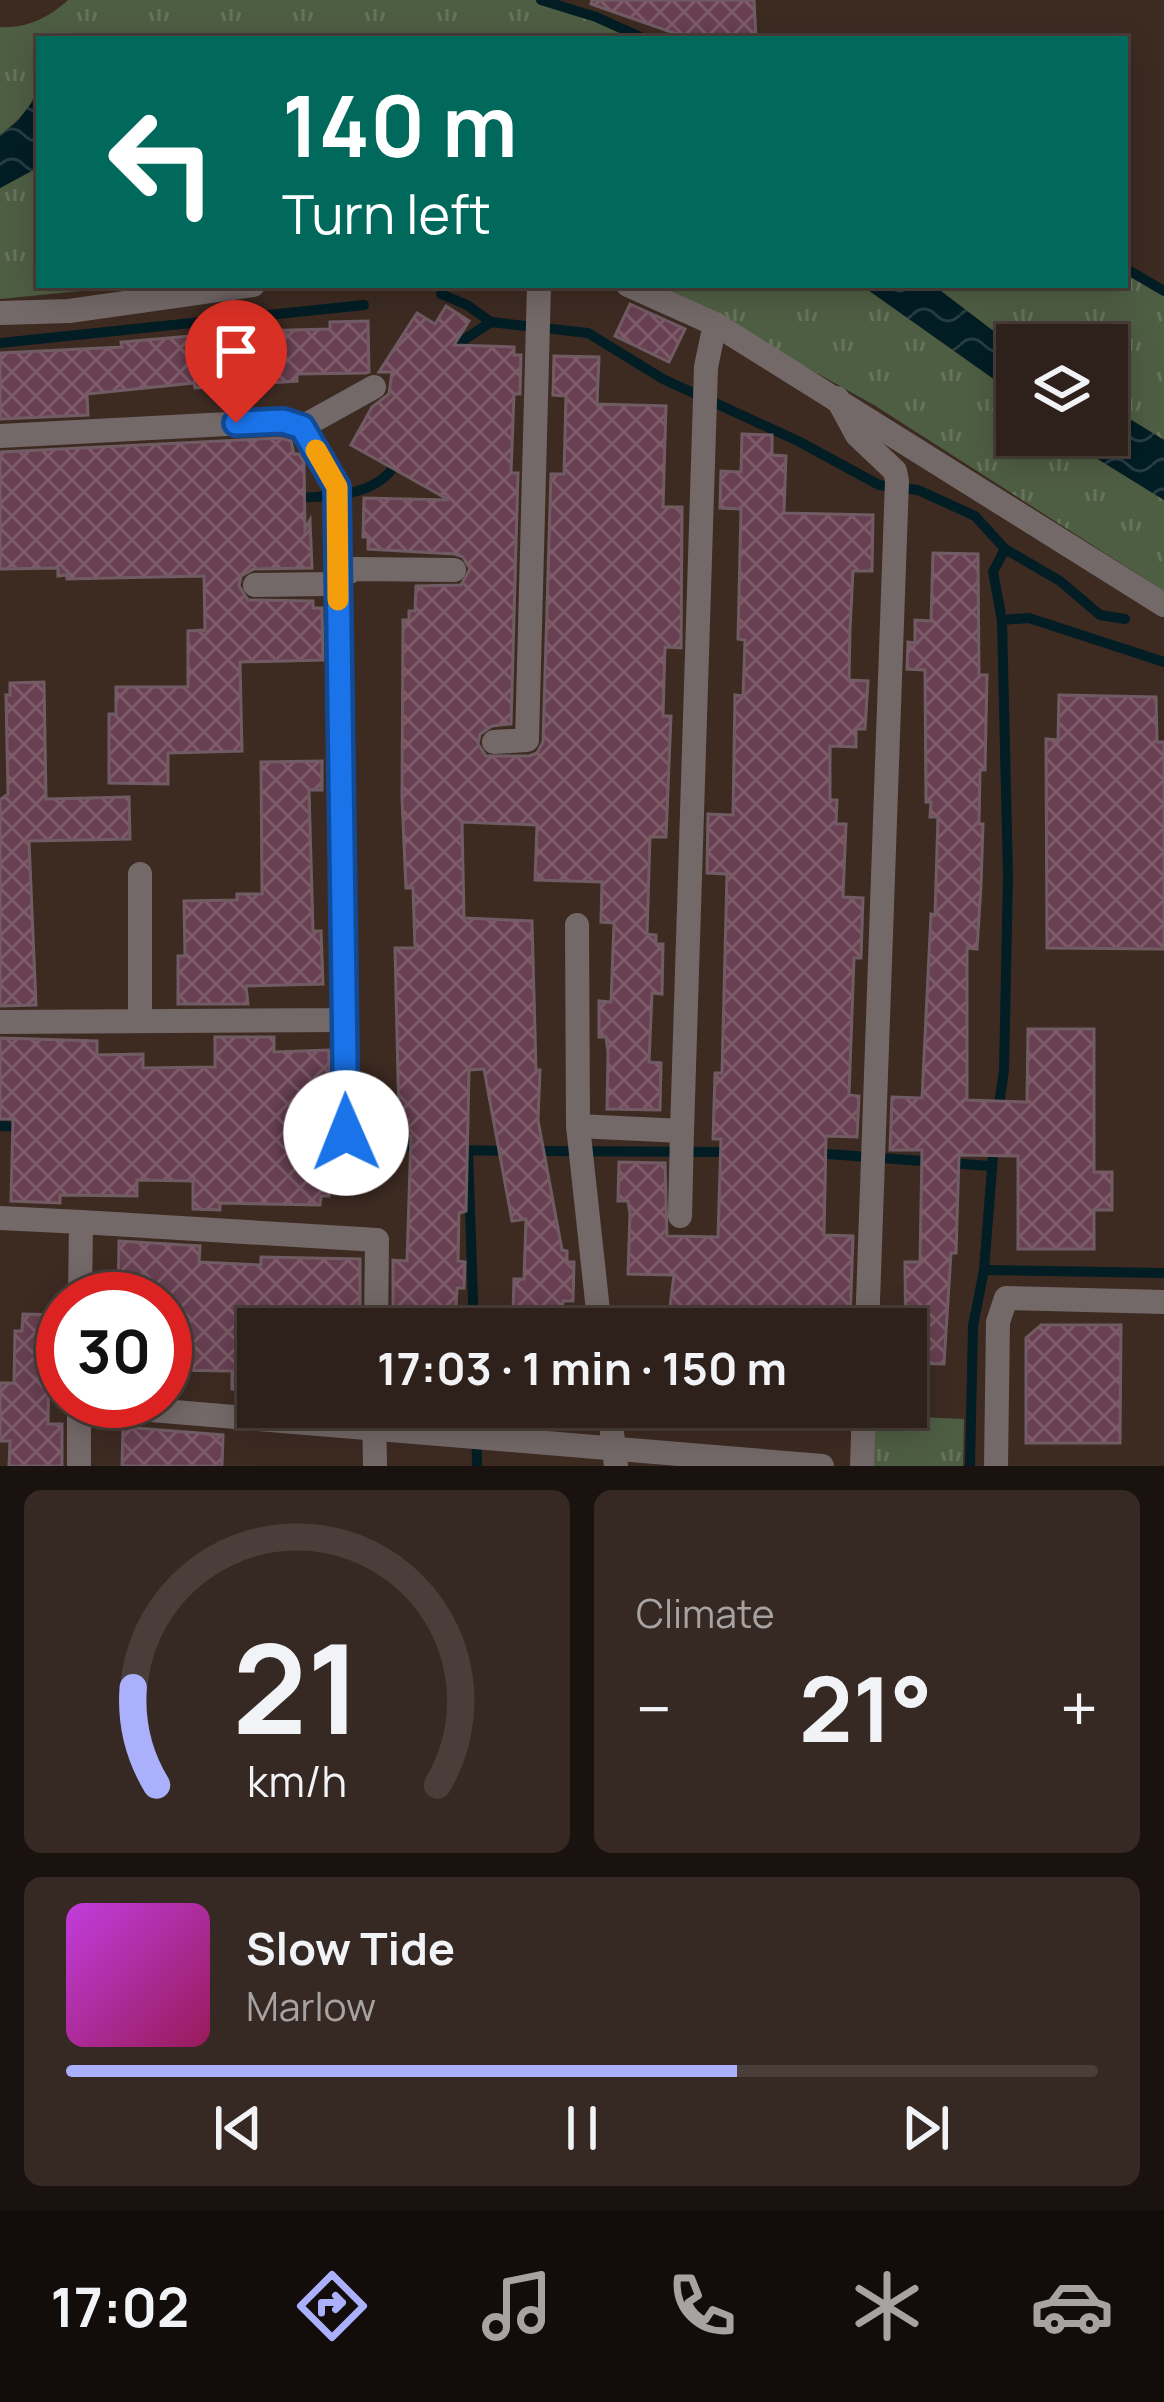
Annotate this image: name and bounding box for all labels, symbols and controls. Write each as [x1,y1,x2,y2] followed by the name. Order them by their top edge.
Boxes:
[282,67,518,182] text: 140 m
[84,84,240,240] icon: left
[282,176,491,250] text: Turn left
[185,300,287,423] pin
[203,318,269,384] icon: arrive
[996,324,1128,456] map controls
[996,324,1128,456] button: layers
[283,1070,409,1196] position arrow
[36,1272,192,1428] speed limit sign: 30
[377,1337,787,1399] text: 17:03 · 1 min · 150 m
[636,1586,775,1640] text: Climate
[233,1601,361,1771] text: 21
[799,1646,933,1769] text: 21°
[636,1663,672,1753] text: −
[1060,1663,1098,1753] text: +
[247,1750,347,1809] text: km/h
[246,1917,455,1979] text: Slow Tide
[246,1979,376,2033] text: Marlow
[205,2095,271,2161] icon: previous
[549,2095,615,2161] icon: pause
[893,2095,959,2161] icon: next
[290,2264,374,2348] icon: directions
[475,2264,559,2348] icon: music
[660,2264,744,2348] icon: phone
[845,2264,929,2348] icon: climate
[1030,2264,1114,2348] icon: car
[50,2269,189,2343] text: 17:02

